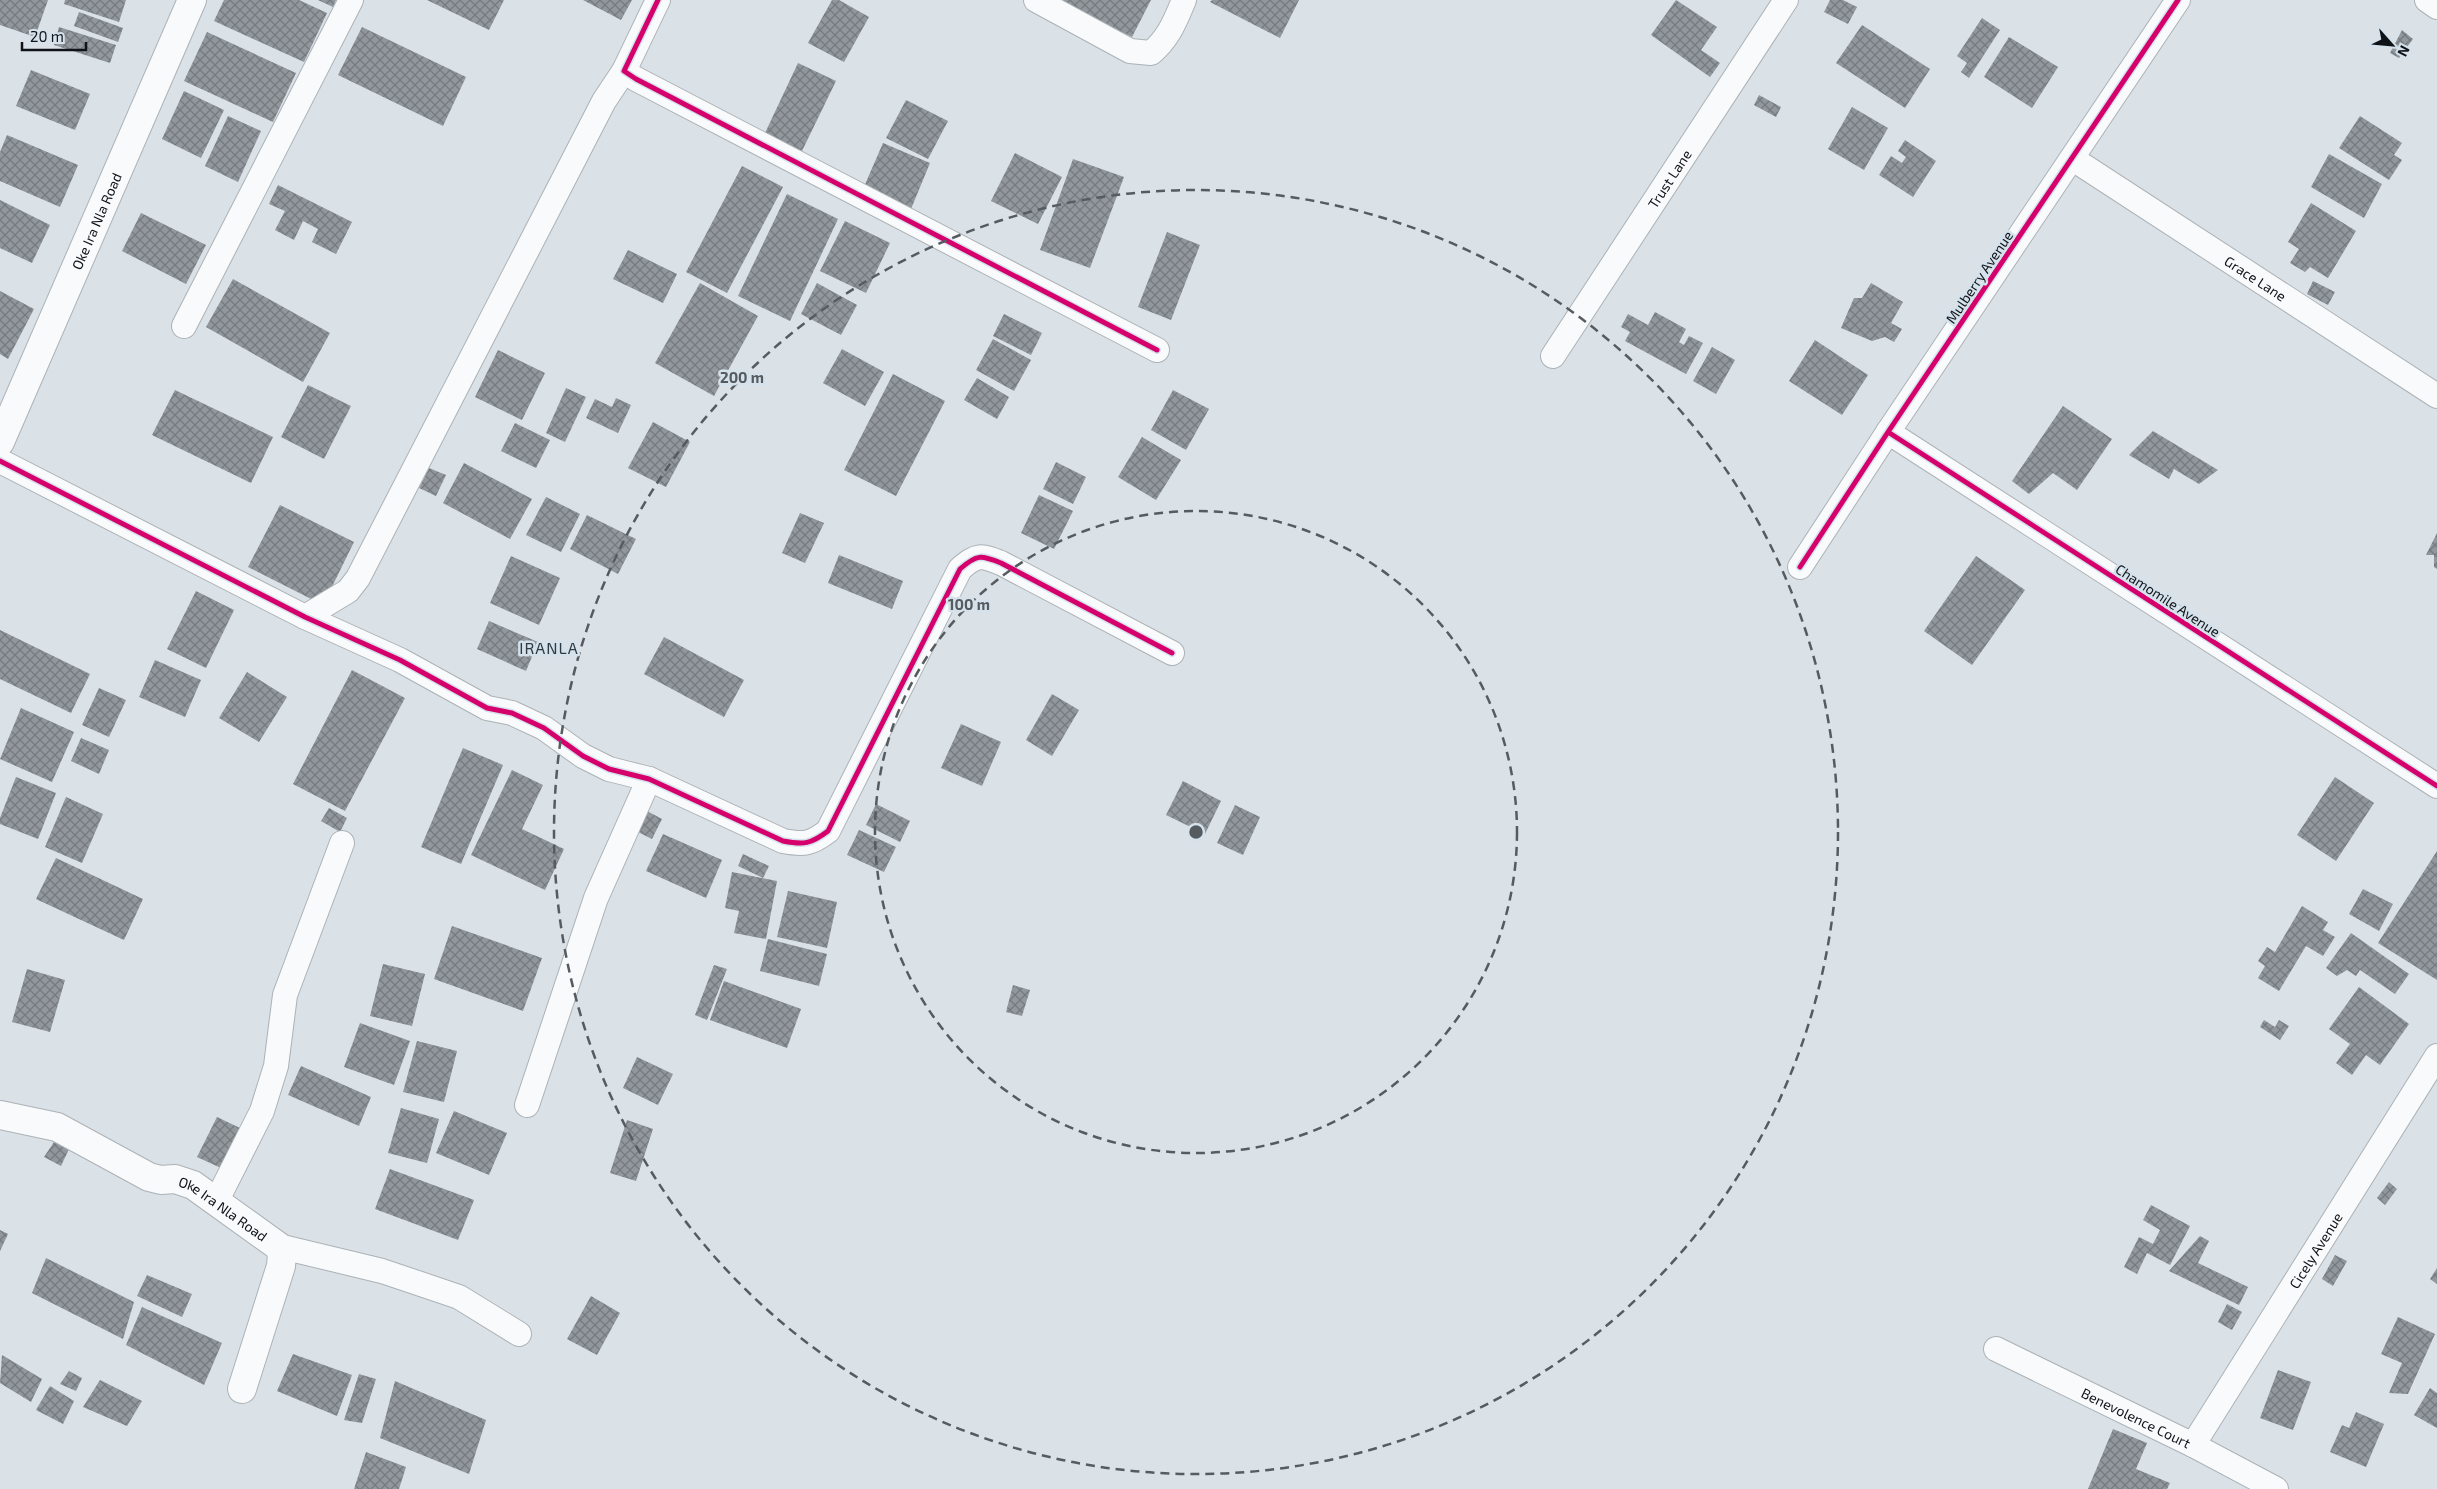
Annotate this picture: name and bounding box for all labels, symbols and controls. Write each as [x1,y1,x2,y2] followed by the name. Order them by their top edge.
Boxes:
[22,20,86,52] scale bar
[2367,20,2417,70] north arrow
[30,27,64,45] text: 20 m
[2394,43,2414,59] text: N
[1644,146,1694,211] street label: Trust Lane
[67,170,125,272] street label: Oke Ira Nla Road
[1942,227,2016,327] street label: Mulberry Avenue
[2222,252,2290,304] street label: Grace Lane
[720,368,764,386] text: 200 m
[2113,560,2223,640] street label: Chamomile Avenue
[948,595,990,613] text: 100 m
[519,638,579,657] district label: IRANLA
[1187,823,1205,841] centre of rings
[177,1172,271,1244] street label: Oke Ira Nla Road
[2285,1209,2345,1291] street label: Cicely Avenue
[2079,1384,2194,1451] street label: Benevolence Court

